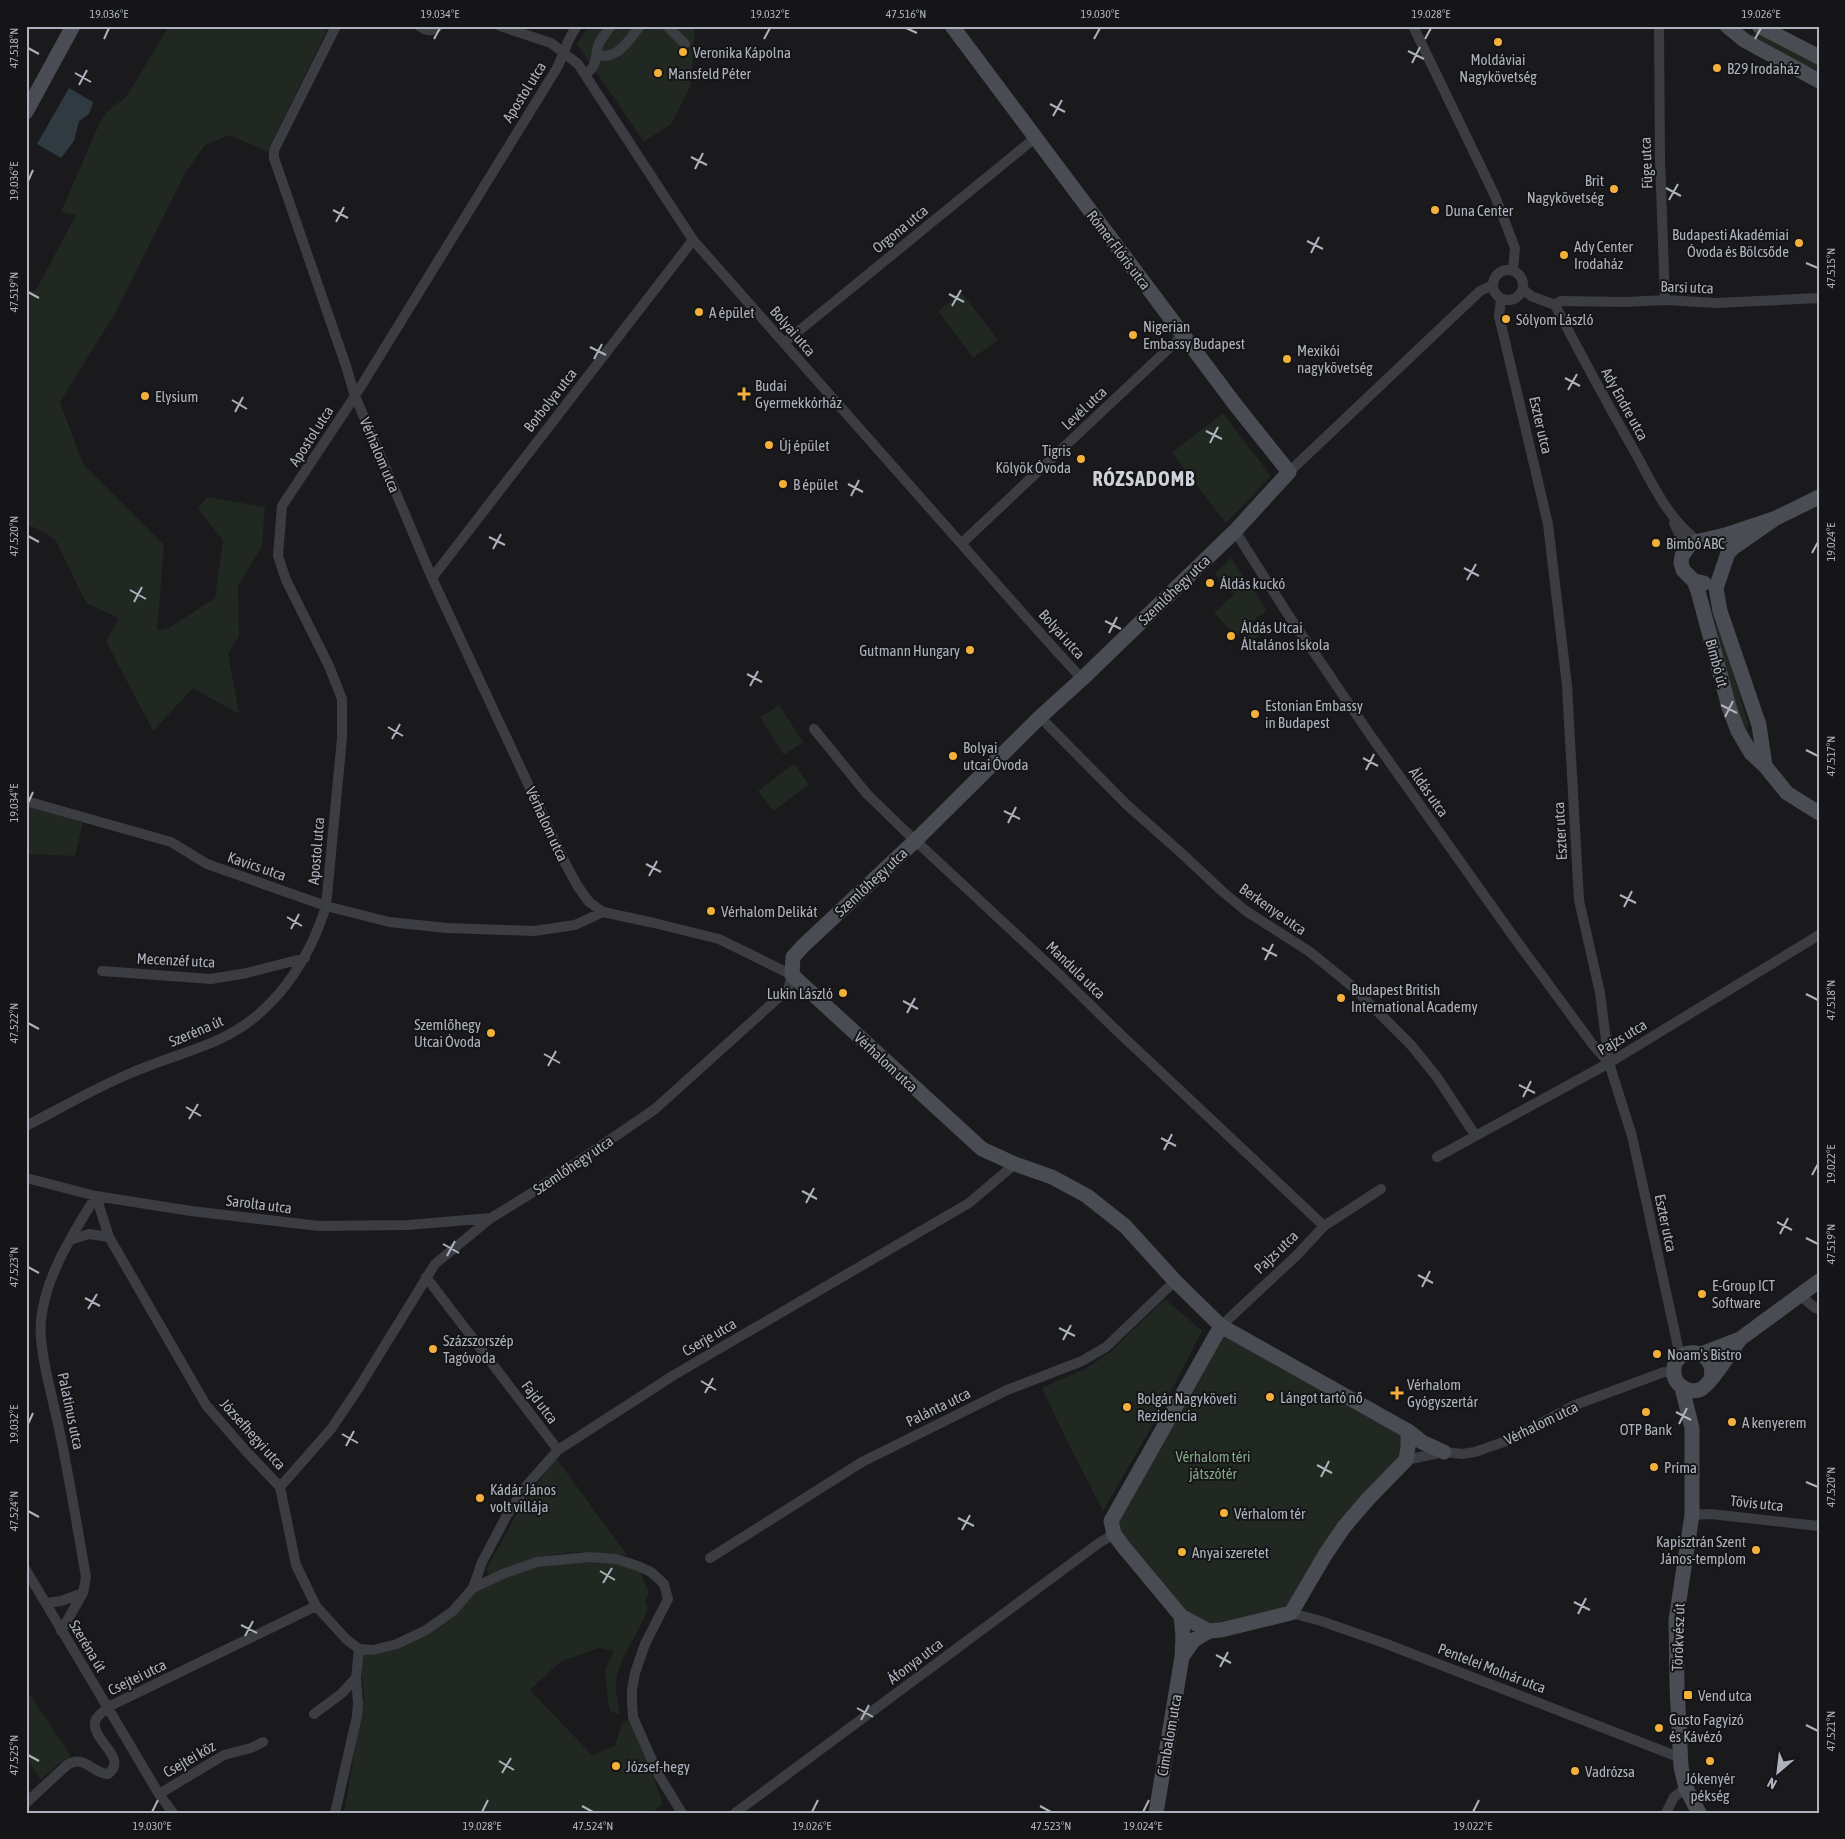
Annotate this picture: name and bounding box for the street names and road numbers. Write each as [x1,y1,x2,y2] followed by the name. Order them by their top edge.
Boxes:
[499,59,549,125] street label: Apostol utca
[1637,137,1655,189] street label: Füge utca
[869,202,931,256] street label: Orgona utca
[1084,207,1154,293] street label: Rómer Flóris utca
[1660,278,1714,296] street label: Barsi utca
[767,303,819,359] street label: Bolyai utca
[520,365,580,435] street label: Borbolya utca
[1598,365,1652,443] street label: Ady Endre utca
[1058,383,1110,433] street label: Levél utca
[1526,395,1556,455] street label: Eszter utca
[285,403,337,469] street label: Apostol utca
[357,415,403,495] street label: Vérhalom utca
[1135,552,1213,628] street label: Szemlőhegy utca
[1035,606,1089,662] street label: Bolyai utca
[1702,637,1732,689] street label: Bimbó út
[1406,764,1452,820] street label: Áldás utca
[522,784,572,864] street label: Vérhalom utca
[1550,801,1570,861] street label: Eszter utca
[305,816,327,886] street label: Apostol utca
[831,844,911,920] street label: Szemlőhegy utca
[226,848,288,884] street label: Kavics utca
[1236,880,1310,938] street label: Berkenye utca
[1043,938,1109,1002] street label: Mandula utca
[136,949,216,971] street label: Mecenzéf utca
[166,1012,226,1050] street label: Szeréna út
[1594,1016,1650,1058] street label: Pajzs utca
[851,1028,921,1096] street label: Vérhalom utca
[530,1132,616,1198] street label: Szemlőhegy utca
[225,1192,293,1216] street label: Sarolta utca
[1652,1193,1680,1253] street label: Eszter utca
[1251,1227,1301,1277] street label: Pajzs utca
[679,1315,739,1359] street label: Cserje utca
[55,1371,87,1451] street label: Palatinus utca
[518,1377,562,1427] street label: Fajd utca
[903,1384,973,1430] street label: Palánta utca
[217,1395,289,1473] street label: Józsefhegyi utca
[1501,1398,1581,1448] street label: Vérhalom utca
[1730,1492,1785,1514] street label: Tövis utca
[1668,1603,1688,1671] street label: Törökvész út
[66,1617,110,1675] street label: Szeréna út
[884,1635,946,1687] street label: Áfonya utca
[1436,1640,1548,1696] street label: Pentelei Molnár utca
[105,1656,169,1698] street label: Csejtei utca
[1153,1693,1185,1777] street label: Cimbalom utca
[160,1737,219,1781] street label: Csejtei köz

